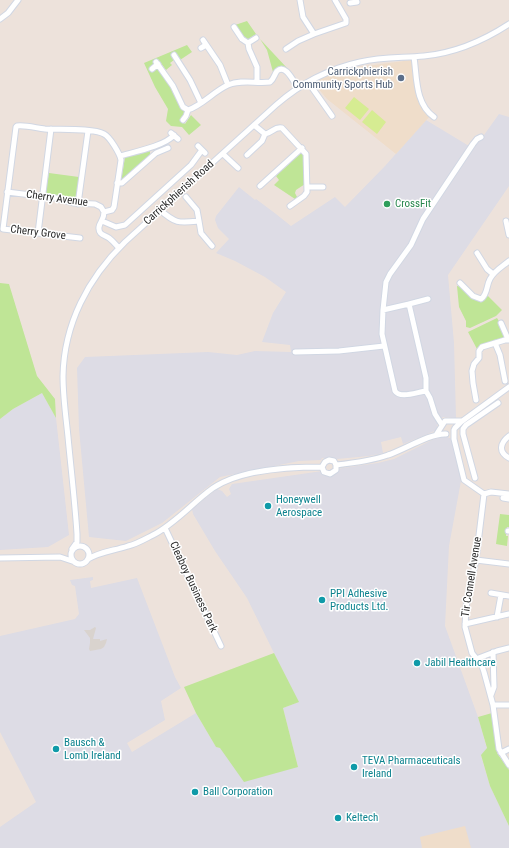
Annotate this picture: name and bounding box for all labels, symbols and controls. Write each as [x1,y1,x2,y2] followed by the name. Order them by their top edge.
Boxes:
[293,65,393,91] place label: Carrickphierish Community Sports Hub
[396,73,406,83] marker: Carrickphierish Community Sports Hub
[141,158,217,228] street label: Carrickphierish Road
[25,188,89,210] street label: Cherry Avenue
[395,197,431,211] place label: CrossFit
[382,199,392,209] marker: CrossFit
[10,223,66,243] street label: Cherry Grove
[276,493,322,519] place label: Honeywell Aerospace
[263,501,273,511] marker: Honeywell Aerospace
[459,536,485,618] street label: Tir Connell Avenue
[166,539,220,635] street label: Cleaboy Business Park
[330,587,388,613] place label: PPI Adhesive Products Ltd.
[317,595,327,605] marker: PPI Adhesive Products Ltd.
[425,656,496,670] place label: Jabil Healthcare
[412,658,422,668] marker: Jabil Healthcare
[64,736,121,762] place label: Bausch & Lomb Ireland
[51,744,61,754] marker: Bausch & Lomb Ireland
[362,754,461,780] place label: TEVA Pharmaceuticals Ireland
[349,762,359,772] marker: TEVA Pharmaceuticals Ireland
[203,785,273,799] place label: Ball Corporation
[190,787,200,797] marker: Ball Corporation
[346,811,378,825] place label: Keltech
[333,813,343,823] marker: Keltech

